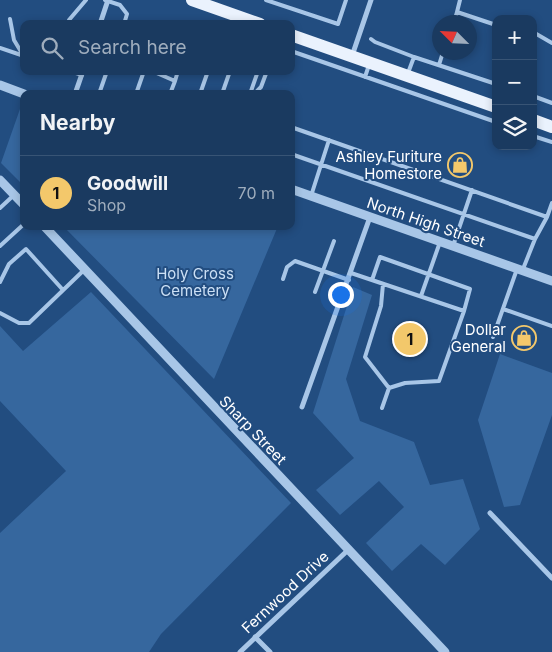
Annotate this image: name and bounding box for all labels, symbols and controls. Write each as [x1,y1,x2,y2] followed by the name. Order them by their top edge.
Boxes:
[432,15,477,60] north arrow
[492,15,537,150] map controls
[492,15,537,60] button: +
[20,20,295,75] search box
[38,34,66,62] icon: search
[78,36,187,59] text: Search here
[492,60,537,105] button: −
[492,105,537,150] button: layers
[40,110,115,135] text: Nearby
[335,147,442,183] place label: Ashley Furiture Homestore
[447,152,473,178] shop icon: Ashley Furiture Homestore
[87,172,168,195] text: Goodwill
[53,183,59,203] text: 1
[238,183,275,203] text: 70 m
[364,193,488,251] street label: North High Street
[87,195,126,215] text: Shop
[156,264,234,300] park label: Holy Cross Cemetery
[328,282,354,308] your location
[394,320,426,358] pin: 1
[451,320,506,356] place label: Dollar General
[511,325,537,351] shop icon: Dollar General
[215,392,291,469] street label: Sharp Street
[237,547,333,637] street label: Fernwood Drive

